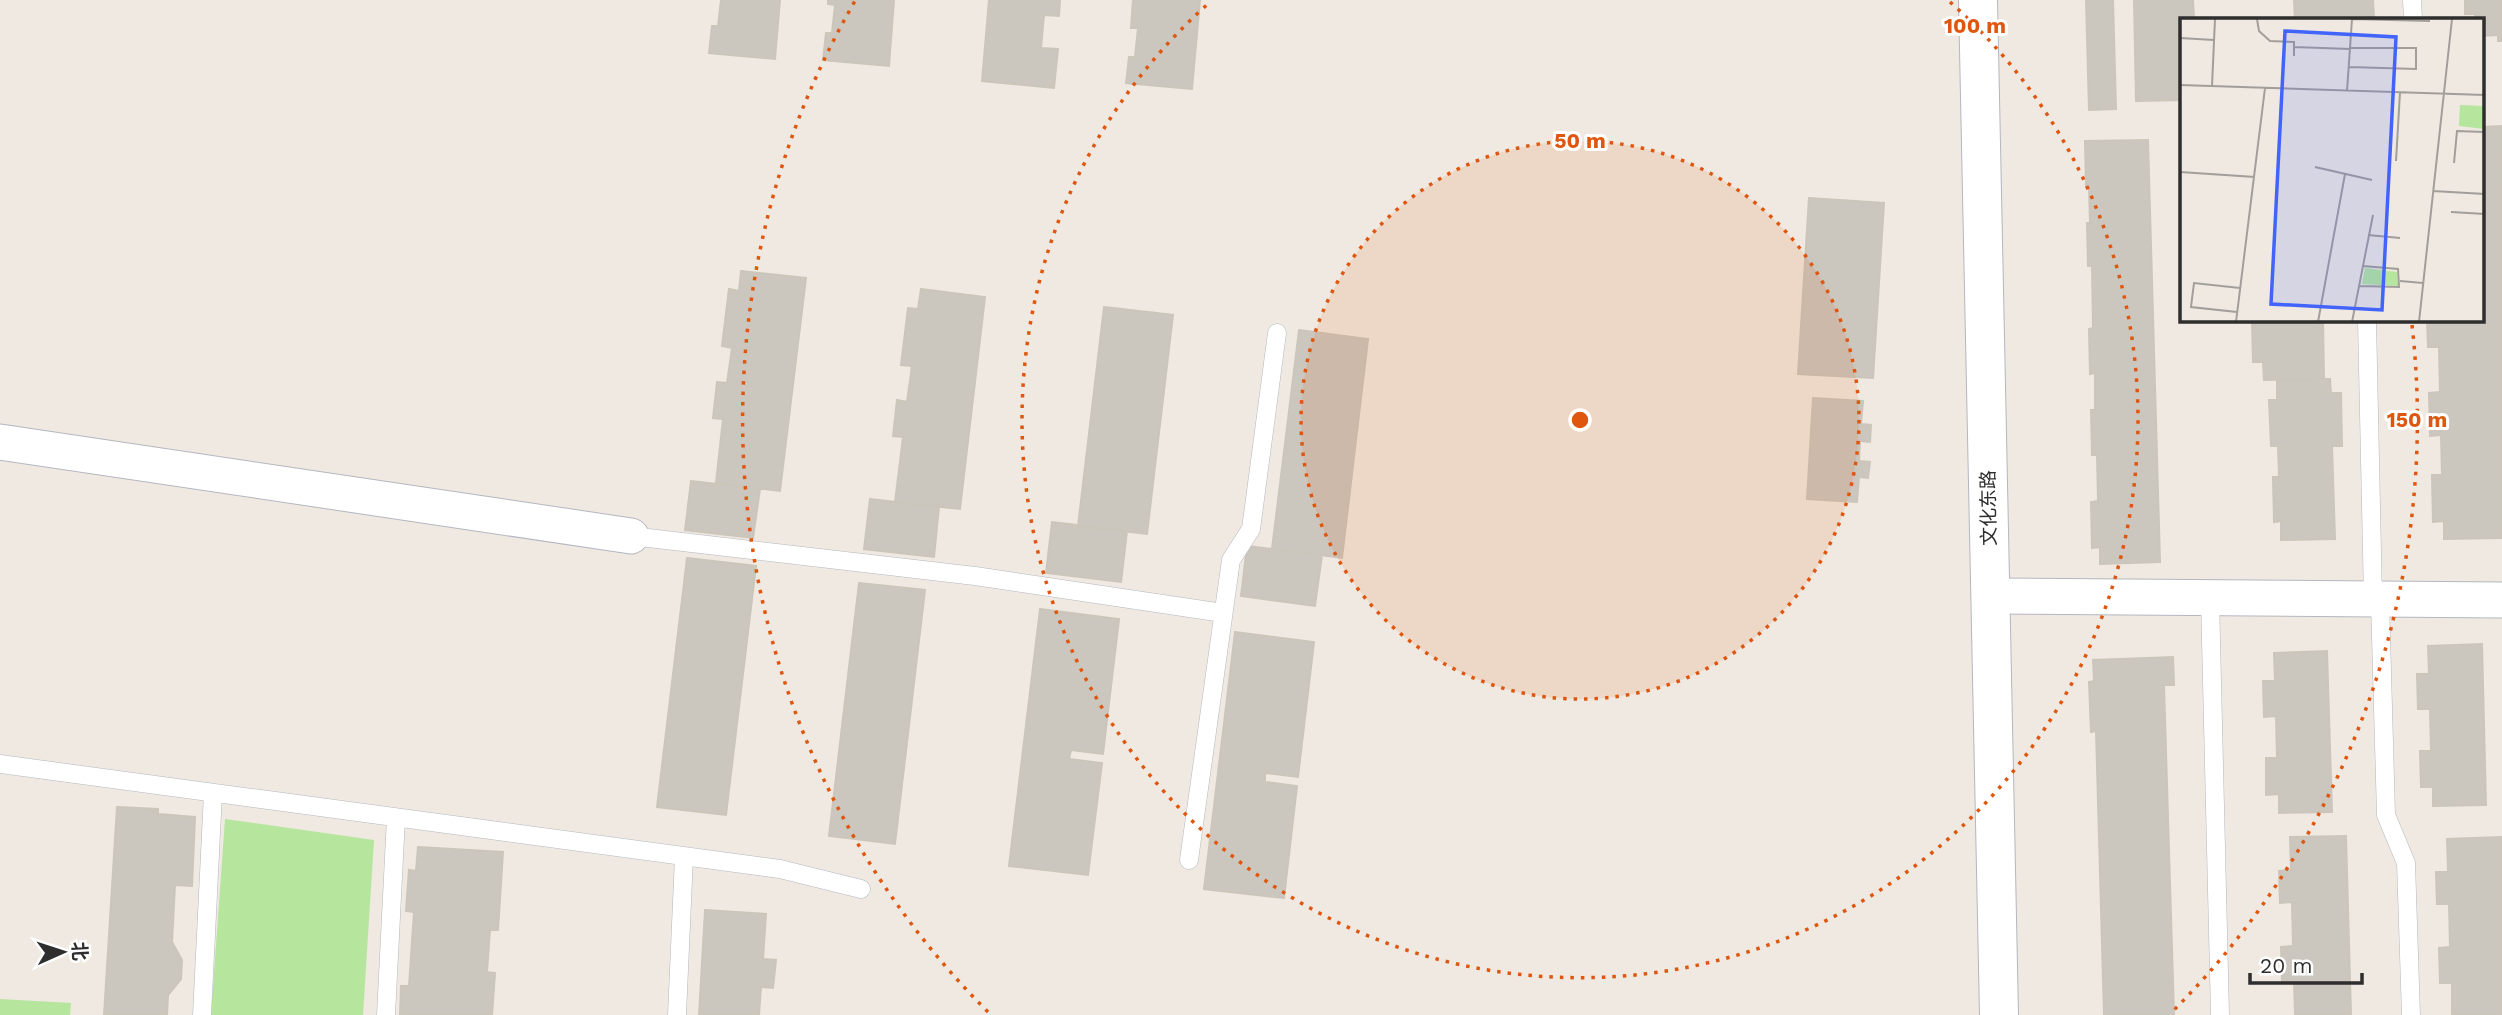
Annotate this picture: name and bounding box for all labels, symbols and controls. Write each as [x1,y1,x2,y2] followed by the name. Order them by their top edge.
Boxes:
[1944,13,2006,38] text: 100 m
[2180,18,2484,322] inset map
[1554,128,1606,153] text: 50 m
[2387,407,2447,432] text: 150 m
[1568,408,1592,432] centre of rings
[1976,470,2001,546] street label: 文化东路
[28,917,98,987] north arrow
[67,941,91,961] text: 北
[2250,942,2362,986] scale bar
[2260,953,2312,978] text: 20 m

